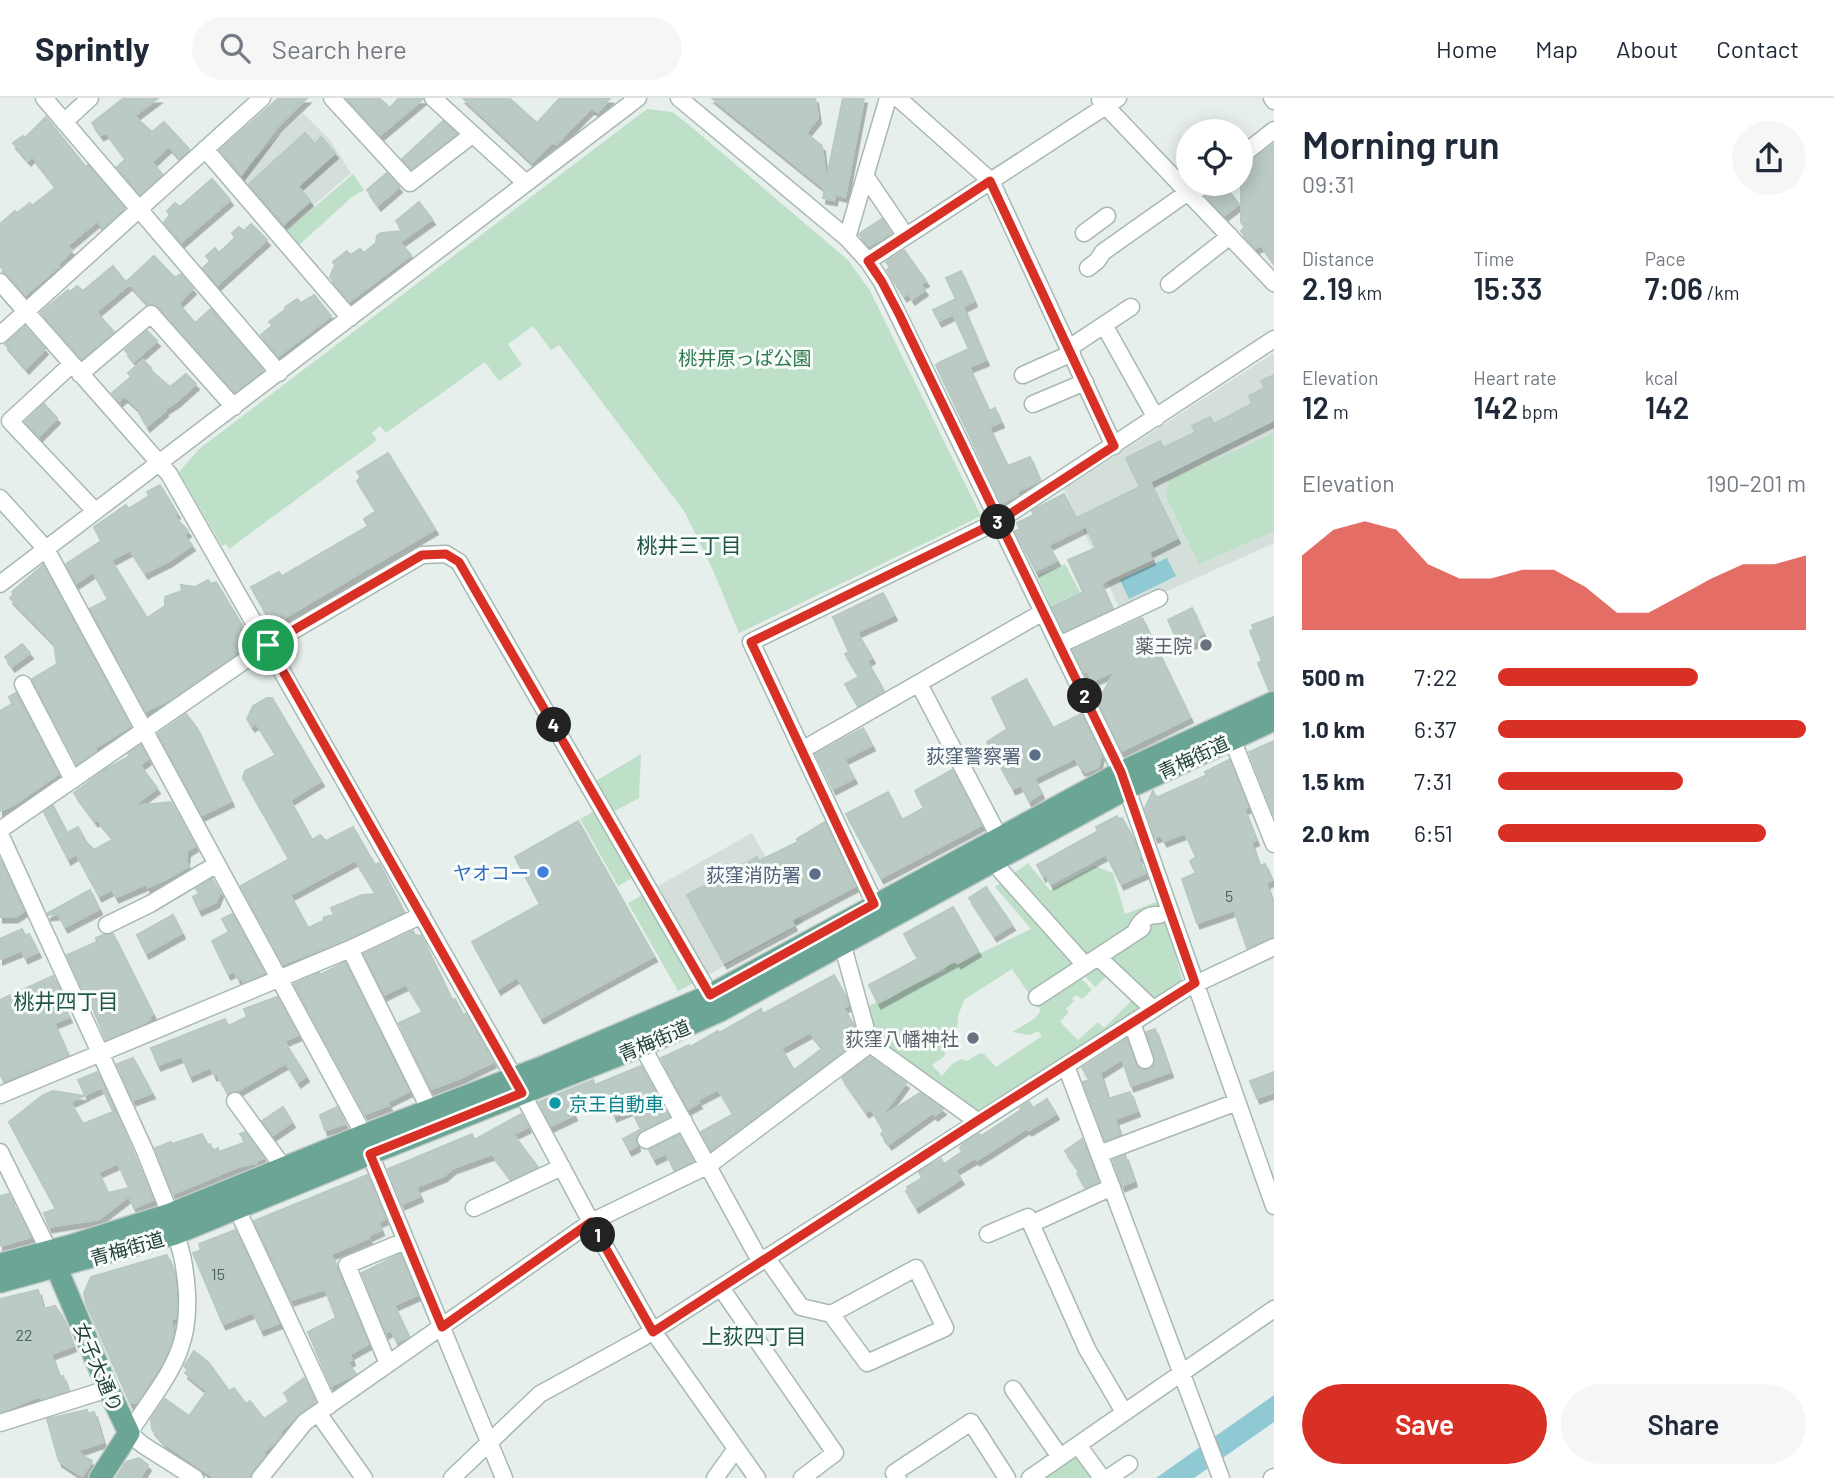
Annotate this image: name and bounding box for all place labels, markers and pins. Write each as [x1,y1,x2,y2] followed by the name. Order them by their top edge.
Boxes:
[981,504,1016,540] pin: 3
[238,615,298,675] pin
[1135,634,1192,657] place label: 薬王院
[1198,637,1214,653] marker: 薬王院
[1068,678,1102,714] pin: 2
[536,708,572,742] pin: 4
[926,744,1021,767] place label: 荻窪警察署
[1027,747,1043,763] marker: 荻窪警察署
[453,861,529,884] place label: ヤオコー
[706,863,801,886] place label: 荻窪消防署
[535,864,551,880] marker: ヤオコー
[807,866,823,882] marker: 荻窪消防署
[845,1027,959,1050] place label: 荻窪八幡神社
[965,1030,981,1046] marker: 荻窪八幡神社
[569,1092,664,1115] place label: 京王自動車
[547,1095,563,1111] marker: 京王自動車
[580,1218,616,1252] pin: 1

